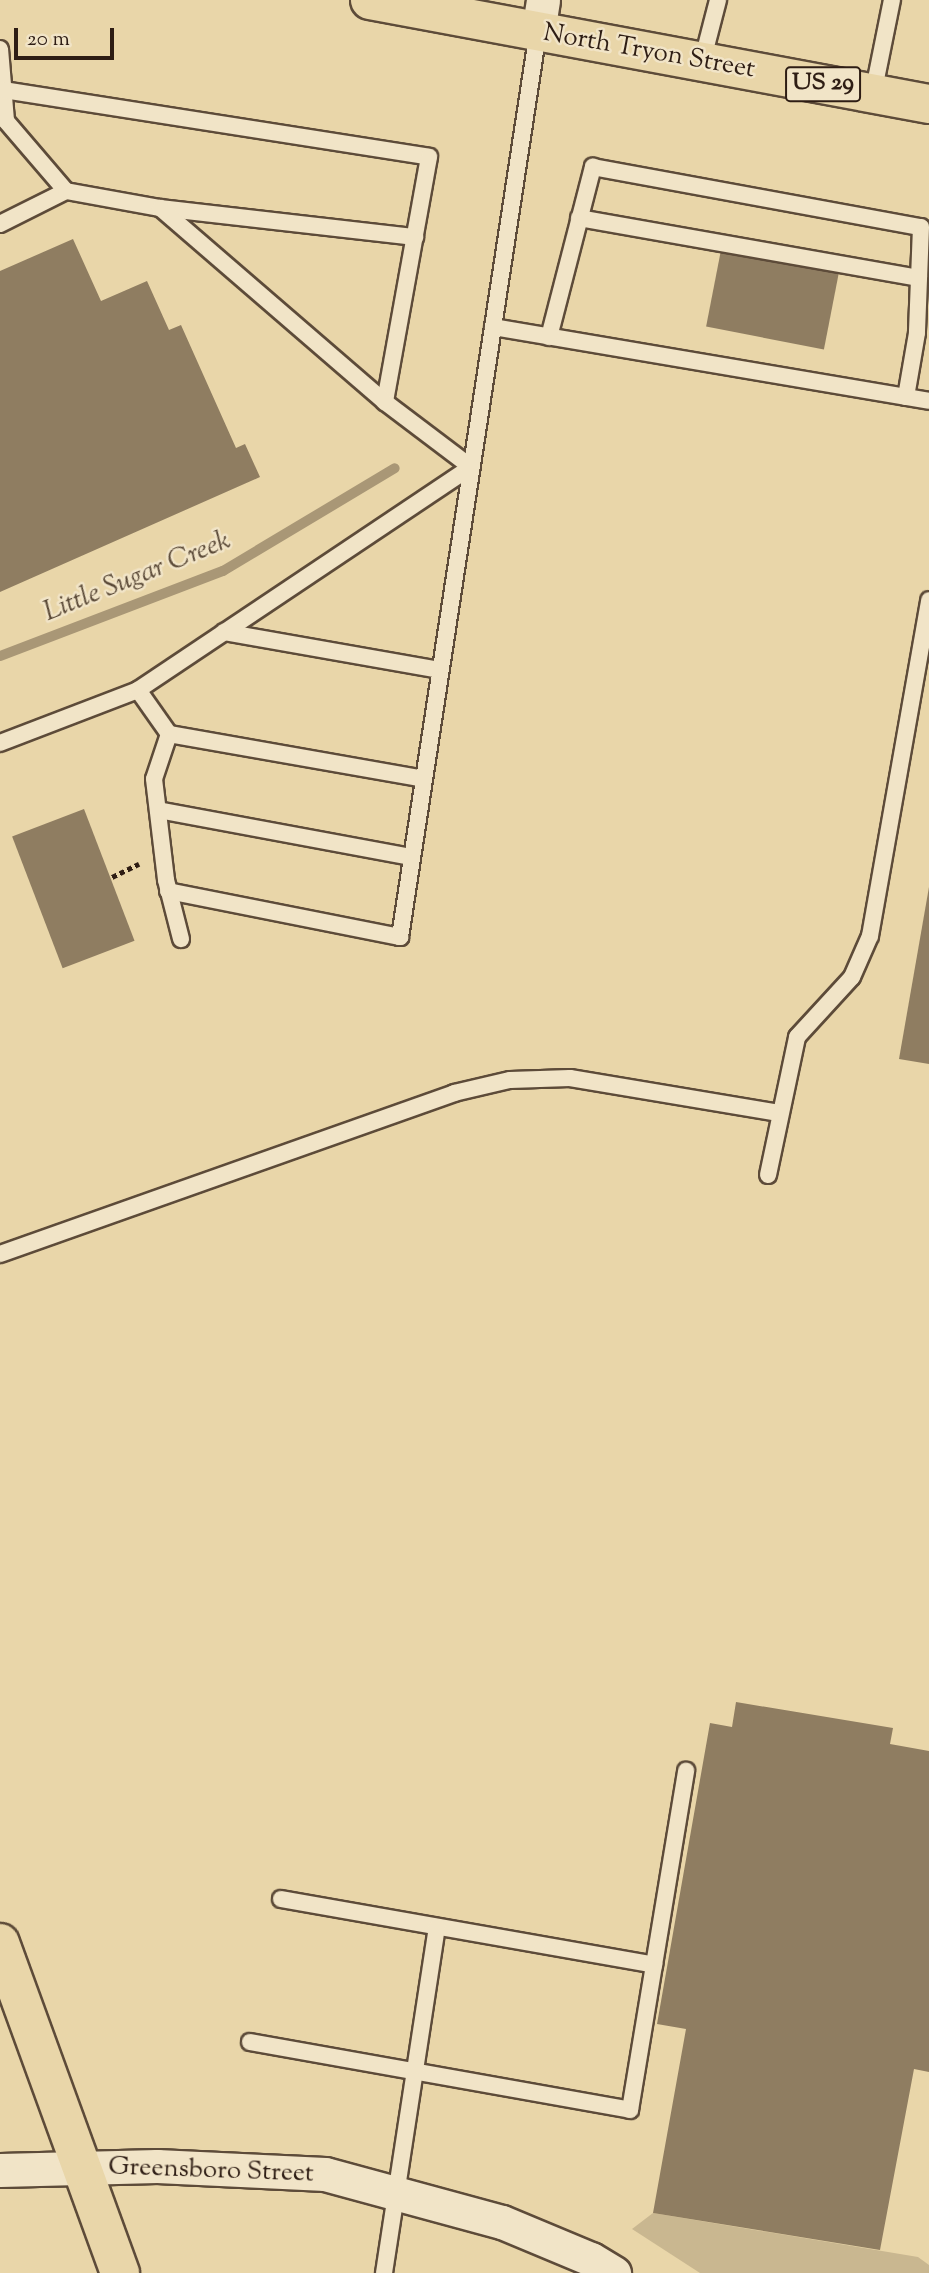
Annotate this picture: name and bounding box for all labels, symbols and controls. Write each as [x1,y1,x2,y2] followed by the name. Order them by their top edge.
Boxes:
[18,14,117,58] scale bar
[541,18,757,86] street label: North Tryon Street
[27,25,70,55] text: 20 m
[784,64,862,104] road number: US 29
[39,524,235,630] water label: Little Sugar Creek
[108,2152,314,2190] street label: Greensboro Street

